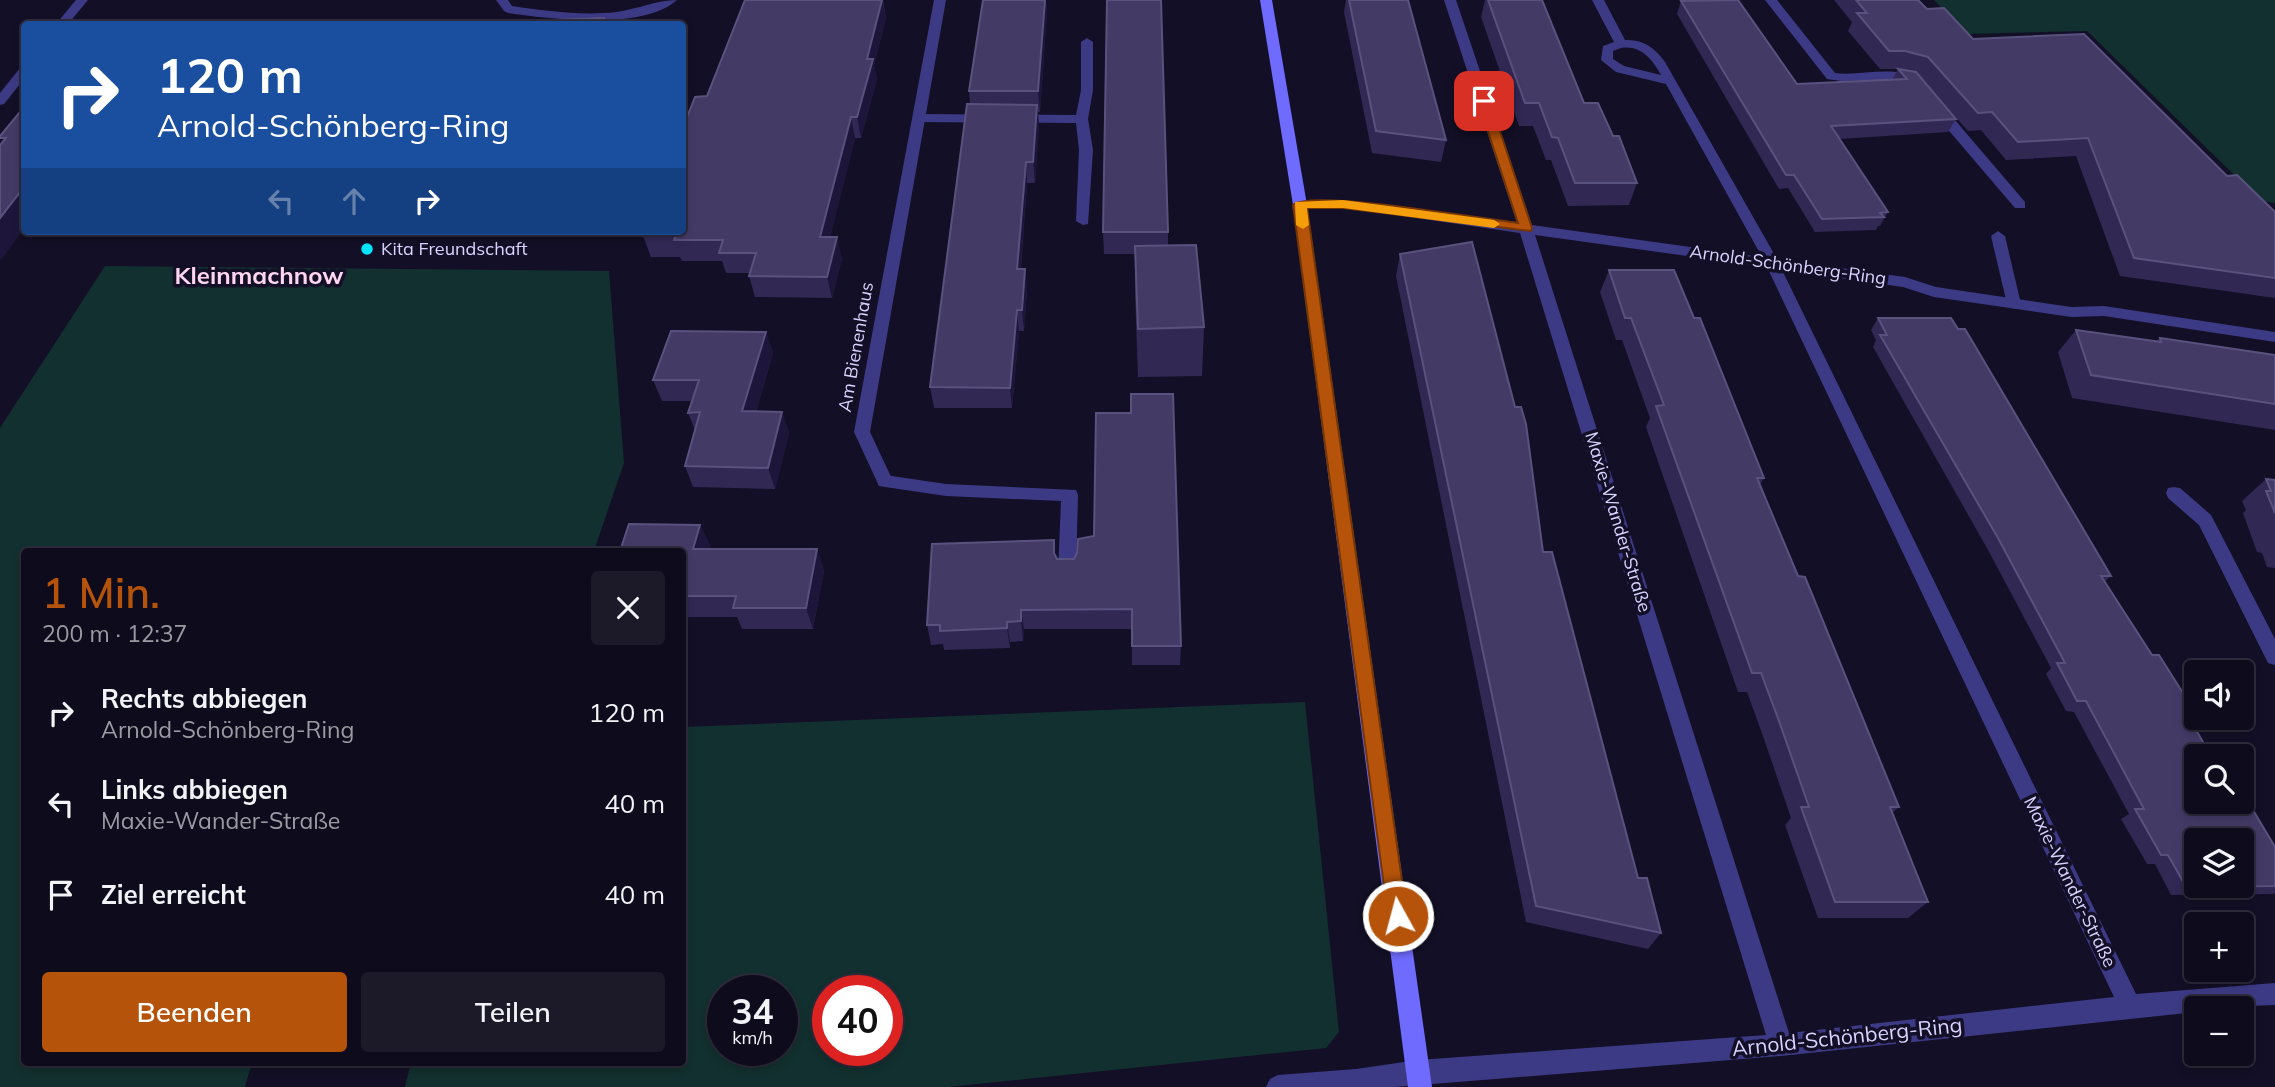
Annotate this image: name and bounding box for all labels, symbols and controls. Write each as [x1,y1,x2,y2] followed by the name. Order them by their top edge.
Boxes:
[157,44,303,105] text: 120 m
[42,49,133,140] icon: right
[1454,71,1514,131] pin
[1465,82,1503,120] icon: arrive
[157,105,509,145] text: Arnold-Schönberg-Ring
[262,182,300,220] icon: left
[335,182,373,220] icon: ahead
[408,182,446,220] icon: right
[381,237,528,260] place label: Kita Freundschaft
[1688,239,1888,290] street label: Arnold-Schönberg-Ring
[359,241,375,257] marker: Kita Freundschaft
[175,260,343,290] district label: Kleinmachnow
[833,280,878,414] street label: Am Bienenhaus
[1580,429,1657,615] street label: Maxie-Wander-Straße
[42,566,160,619] text: 1 Min.
[591,571,665,645] button: close
[42,619,187,648] text: 200 m · 12:37
[2184,660,2254,1066] map controls
[2184,660,2254,730] button: sound
[101,682,307,715] text: Rechts abbiegen
[42,694,80,732] icon: right
[589,696,665,729] text: 120 m
[101,715,354,744] text: Arnold-Schönberg-Ring
[2184,744,2254,814] button: search
[101,773,288,806] text: Links abbiegen
[42,785,80,823] icon: left
[604,787,665,820] text: 40 m
[2019,793,2122,971] street label: Maxie-Wander-Straße
[101,806,340,835] text: Maxie-Wander-Straße
[2184,828,2254,898] button: layers
[42,876,80,914] icon: arrive
[101,878,246,911] text: Ziel erreicht
[604,878,665,911] text: 40 m
[1361,879,1435,953] position arrow
[2184,912,2254,982] button: +
[42,972,347,1052] button: Beenden
[361,972,665,1052] button: Teilen
[812,975,903,1066] speed limit sign: 40
[731,989,774,1033] text: 34
[2184,996,2254,1066] button: −
[1731,1011,1963,1061] street label: Arnold-Schönberg-Ring
[732,1026,773,1049] text: km/h

